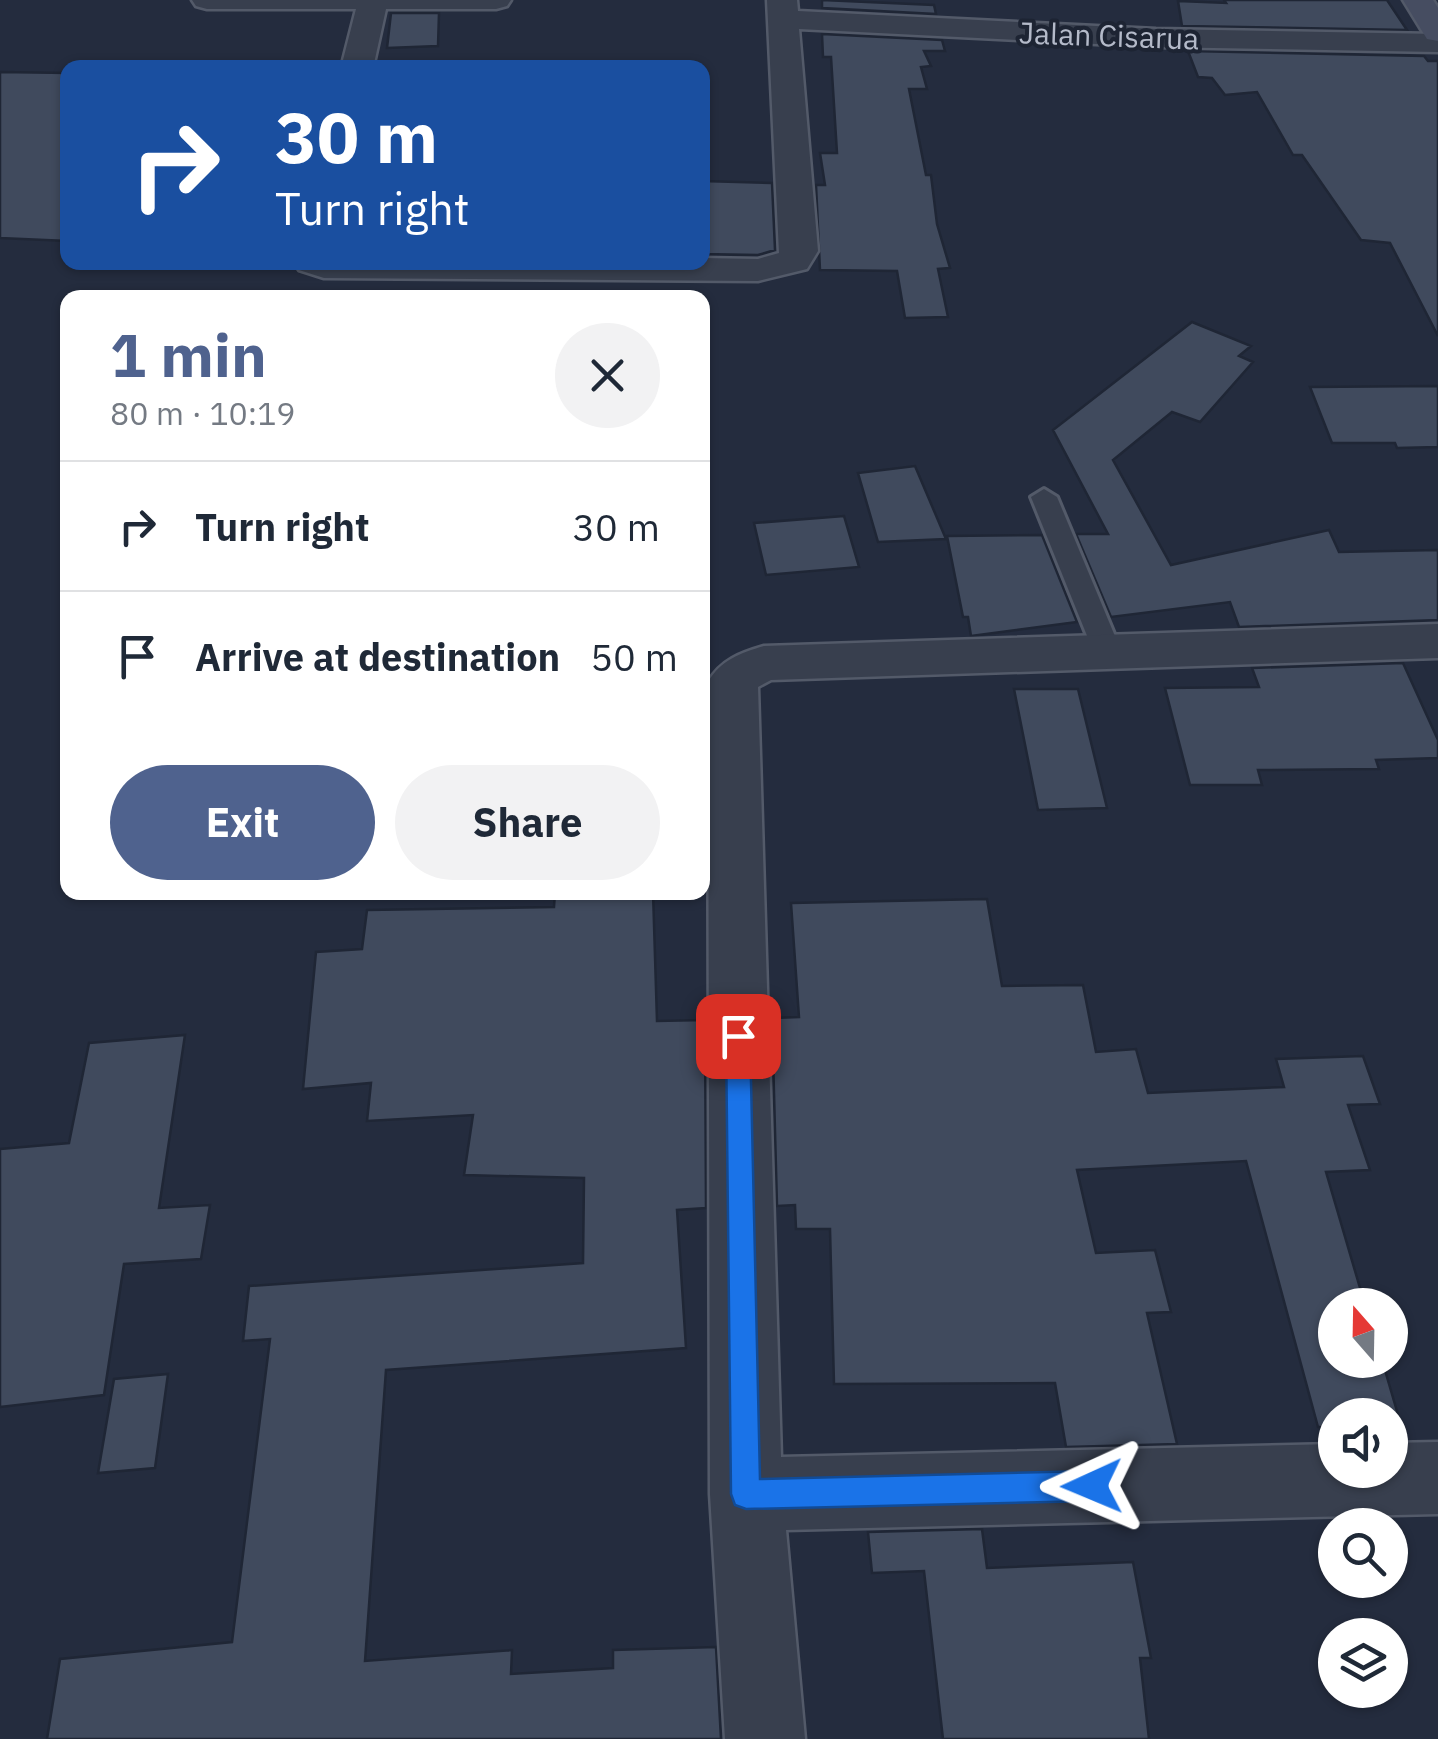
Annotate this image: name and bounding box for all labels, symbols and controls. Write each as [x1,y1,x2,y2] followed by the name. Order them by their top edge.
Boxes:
[1018,12,1200,58] street label: Jalan Cisarua
[275,91,438,182] text: 30 m
[110,100,240,230] icon: right
[275,179,470,237] text: Turn right
[110,315,267,394] text: 1 min
[555,323,660,428] button: close
[110,392,296,434] text: 80 m · 10:19
[110,499,165,554] icon: right
[195,502,370,551] text: Turn right
[572,502,660,551] text: 30 m
[110,629,165,684] icon: arrive
[195,632,560,681] text: Arrive at destination
[590,632,678,681] text: 50 m
[110,765,375,880] button: Exit
[395,765,660,880] button: Share
[696,994,781,1079] pin
[711,1009,766,1064] icon: arrive
[1318,1288,1408,1378] north arrow
[1318,1288,1408,1708] map controls
[1318,1398,1408,1488] button: sound
[1040,1434,1144,1538] position arrow
[1318,1508,1408,1598] button: search
[1318,1618,1408,1708] button: layers

